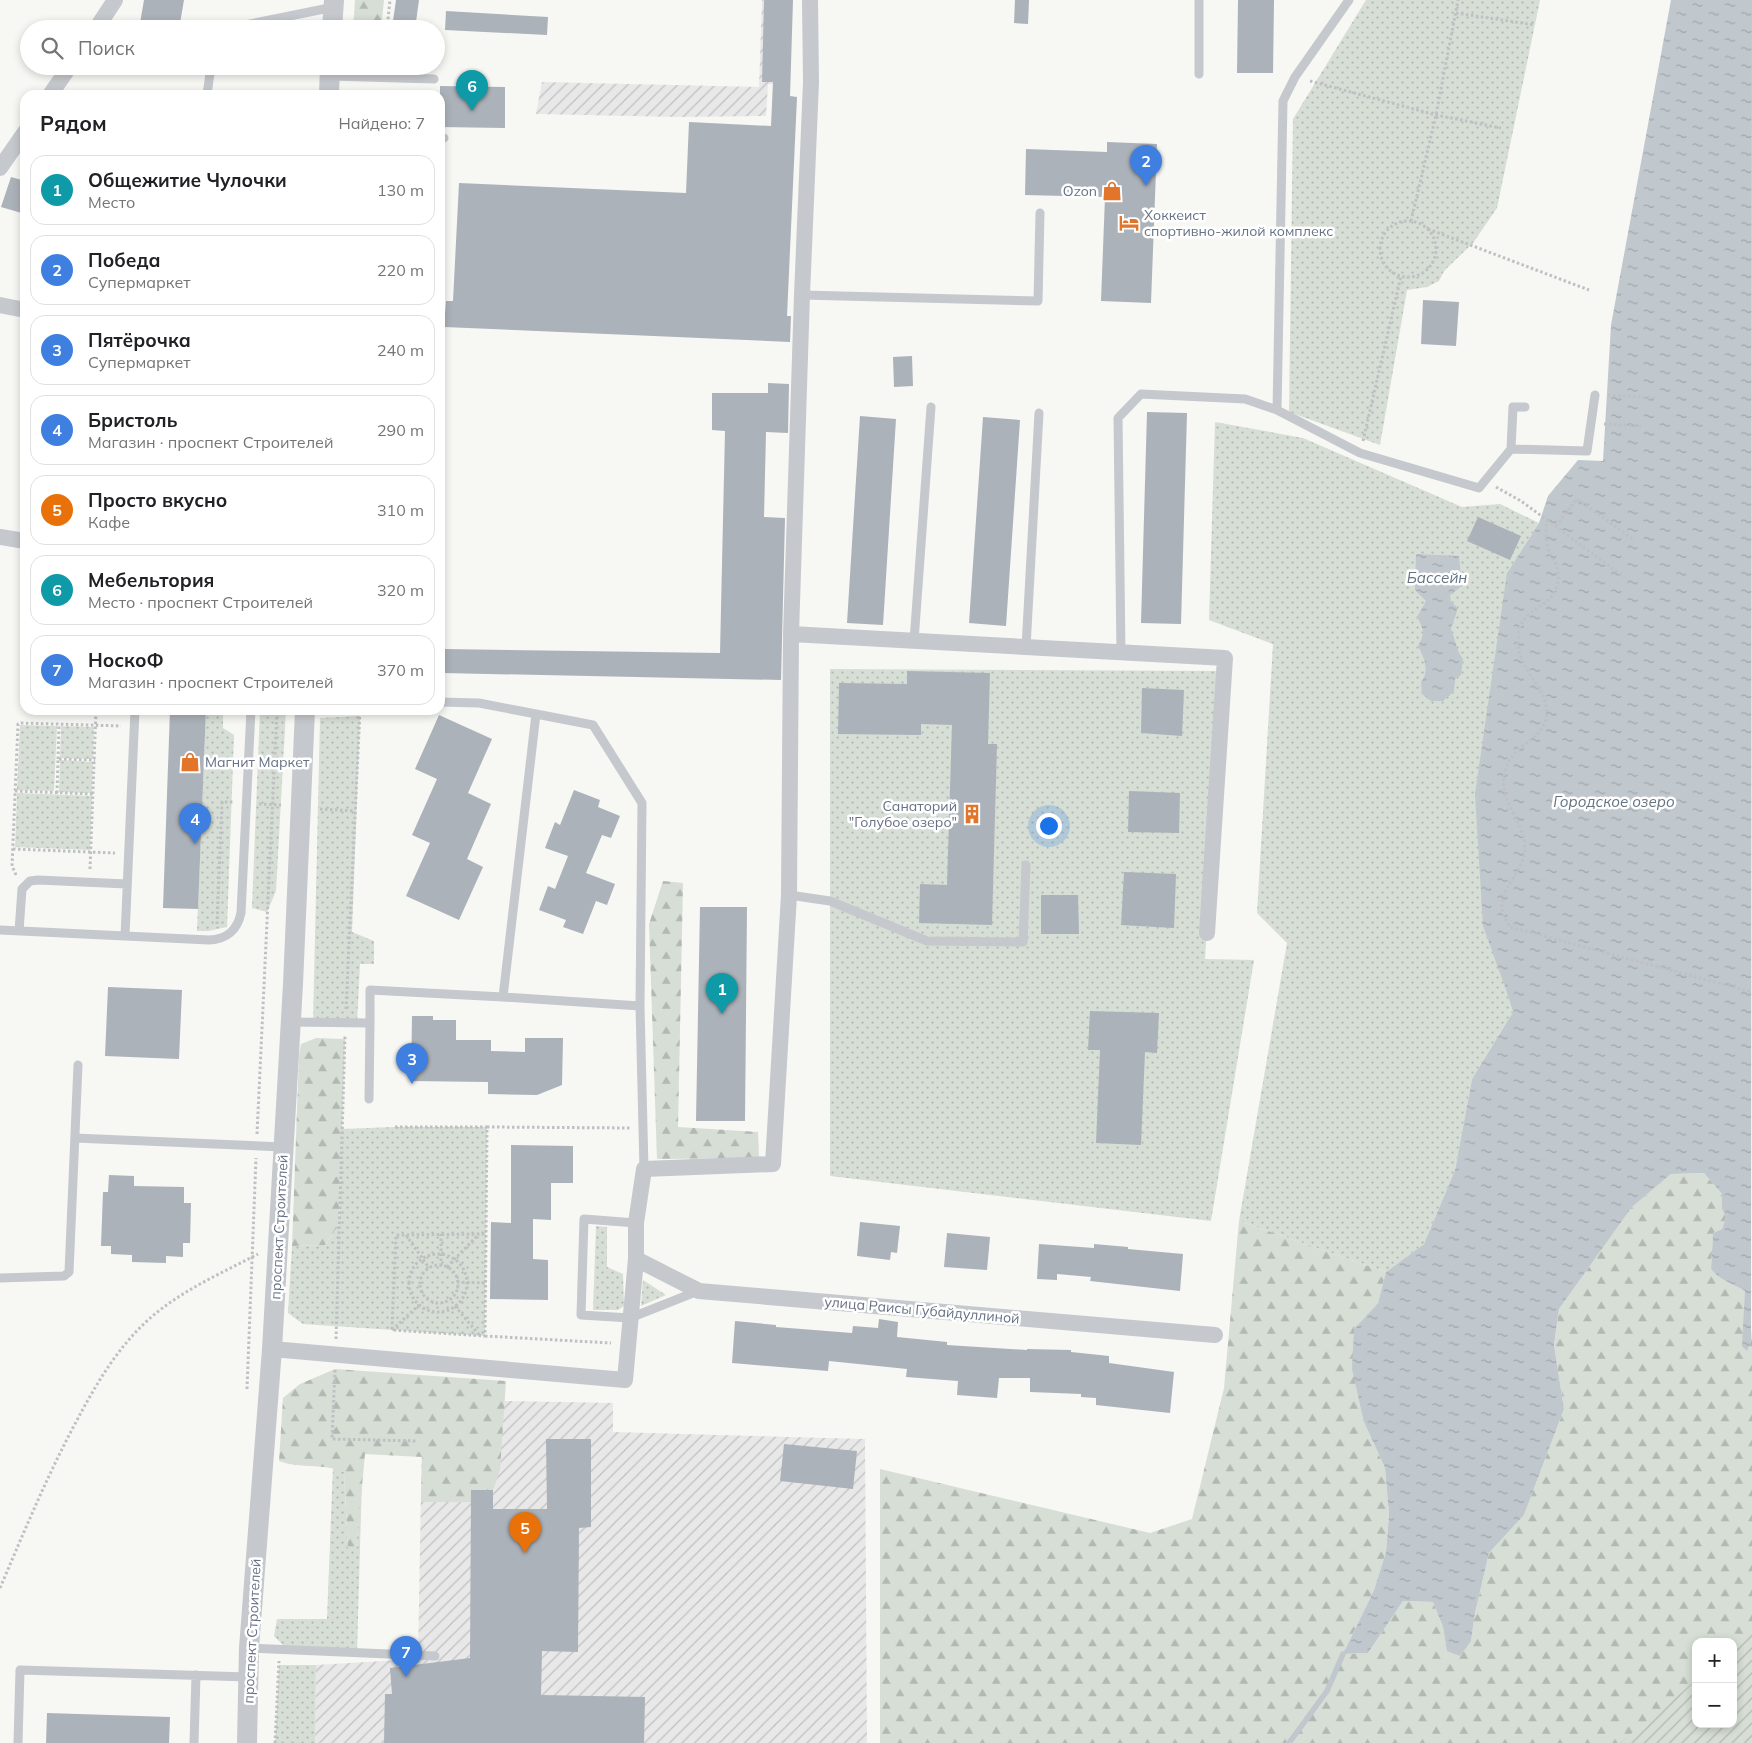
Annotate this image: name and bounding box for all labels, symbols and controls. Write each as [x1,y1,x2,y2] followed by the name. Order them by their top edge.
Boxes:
[20,20,445,75] search box
[38,34,66,62] icon: search
[78,36,135,60] text: Поиск
[456,70,488,111] pin: 6
[40,110,107,136] text: Рядом
[339,113,425,133] text: Найдено: 7
[1130,145,1162,186] pin: 2
[88,168,287,192] text: Общежитие Чулочки
[52,180,62,200] text: 1
[377,180,424,200] text: 130 m
[1101,180,1123,202] shop icon: Ozon
[1063,182,1097,200] place label: Ozon
[88,192,135,212] text: Место
[1144,206,1333,240] place label: Хоккеист спортивно-жилой комплекс
[1118,212,1140,234] hotel icon: Хоккеист спортивно-жилой комплекс
[88,248,160,272] text: Победа
[52,260,62,280] text: 2
[377,260,424,280] text: 220 m
[88,272,191,292] text: Супермаркет
[88,328,191,352] text: Пятёрочка
[52,340,62,360] text: 3
[377,340,424,360] text: 240 m
[88,352,191,372] text: Супермаркет
[88,408,177,432] text: Бристоль
[52,420,62,440] text: 4
[377,420,424,440] text: 290 m
[88,432,333,452] text: Магазин · проспект Строителей
[88,488,227,512] text: Просто вкусно
[52,500,62,520] text: 5
[377,500,424,520] text: 310 m
[88,512,130,532] text: Кафе
[88,568,214,592] text: Мебельтория
[1407,568,1467,587] water label: Бассейн
[52,580,62,600] text: 6
[377,580,424,600] text: 320 m
[88,592,313,612] text: Место · проспект Строителей
[88,648,164,672] text: НоскоФ
[52,660,62,680] text: 7
[377,660,424,680] text: 370 m
[88,672,333,692] text: Магазин · проспект Строителей
[179,751,201,773] shop icon: Магнит Маркет
[205,753,310,771] place label: Магнит Маркет
[1553,792,1675,811] water label: Городское озеро
[849,797,957,831] place label: Санаторий "Голубое озеро"
[179,803,211,844] pin: 4
[961,803,983,825] building icon: Санаторий "Голубое озеро"
[1036,813,1062,839] your location
[706,973,738,1014] pin: 1
[396,1043,428,1084] pin: 3
[266,1154,292,1300] street label: проспект Строителей
[824,1293,1020,1327] street label: улица Раисы Губайдуллиной
[509,1512,541,1553] pin: 5
[239,1558,265,1704] street label: проспект Строителей
[390,1636,422,1677] pin: 7
[1692,1638,1737,1728] map controls
[1692,1638,1737,1683] button: +
[1692,1683,1737,1728] button: −

